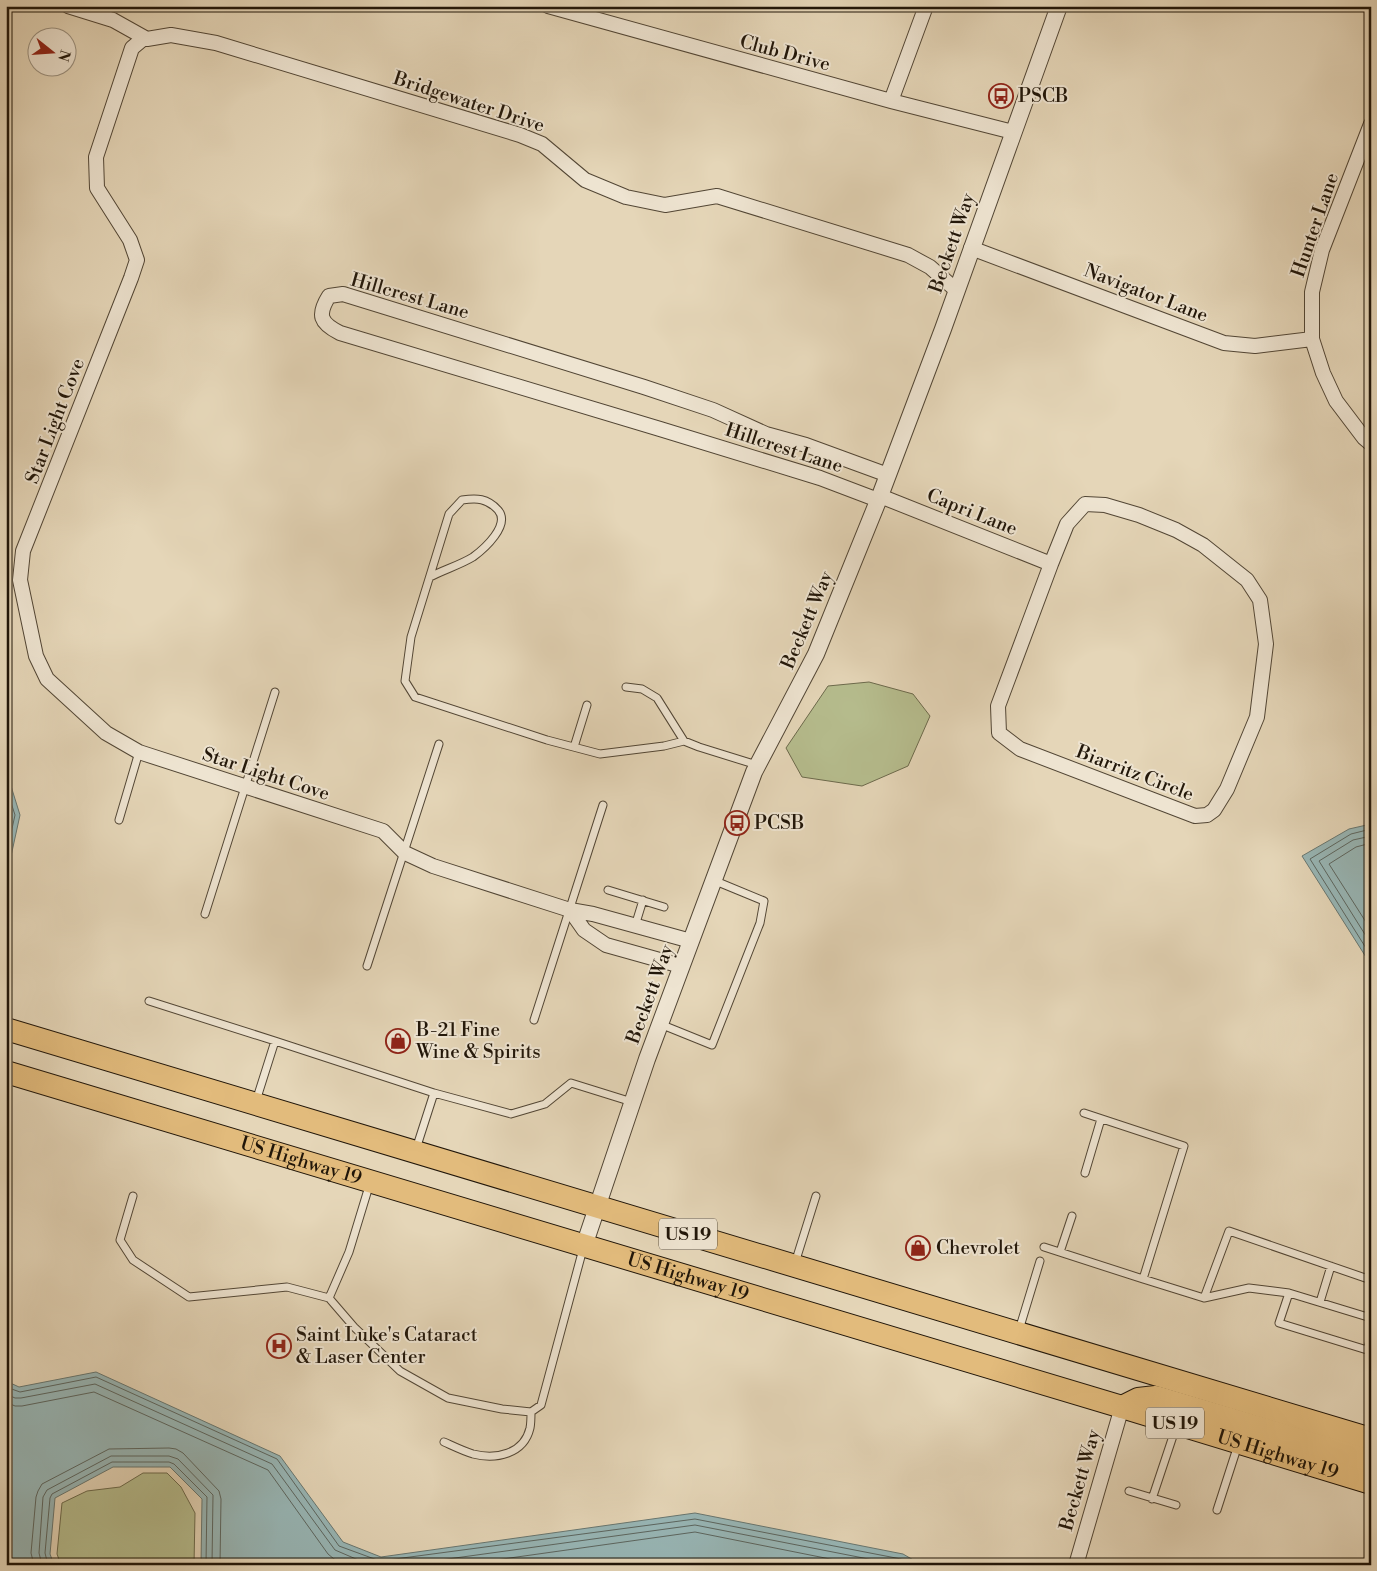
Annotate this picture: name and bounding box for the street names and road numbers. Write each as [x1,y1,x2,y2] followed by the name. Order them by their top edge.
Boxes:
[737,29,833,77] street label: Club Drive
[389,66,548,138] street label: Bridgewater Drive
[1286,170,1344,280] street label: Hunter Lane
[923,189,981,297] street label: Beckett Way
[1081,258,1211,328] street label: Navigator Lane
[348,268,472,324] street label: Hillcrest Lane
[20,355,90,487] street label: Star Light Cove
[722,418,846,478] street label: Hillcrest Lane
[923,483,1021,541] street label: Capri Lane
[775,567,839,673] street label: Beckett Way
[1072,739,1197,806] street label: Biarritz Circle
[199,742,333,806] street label: Star Light Cove
[621,940,679,1048] street label: Beckett Way
[237,1131,365,1190] street label: US Highway 19
[659,1218,717,1250] road number: US 19
[624,1247,752,1306] street label: US Highway 19
[1146,1408,1204,1439] road number: US 19
[1214,1425,1342,1484] street label: US Highway 19
[1054,1426,1106,1534] street label: Beckett Way

